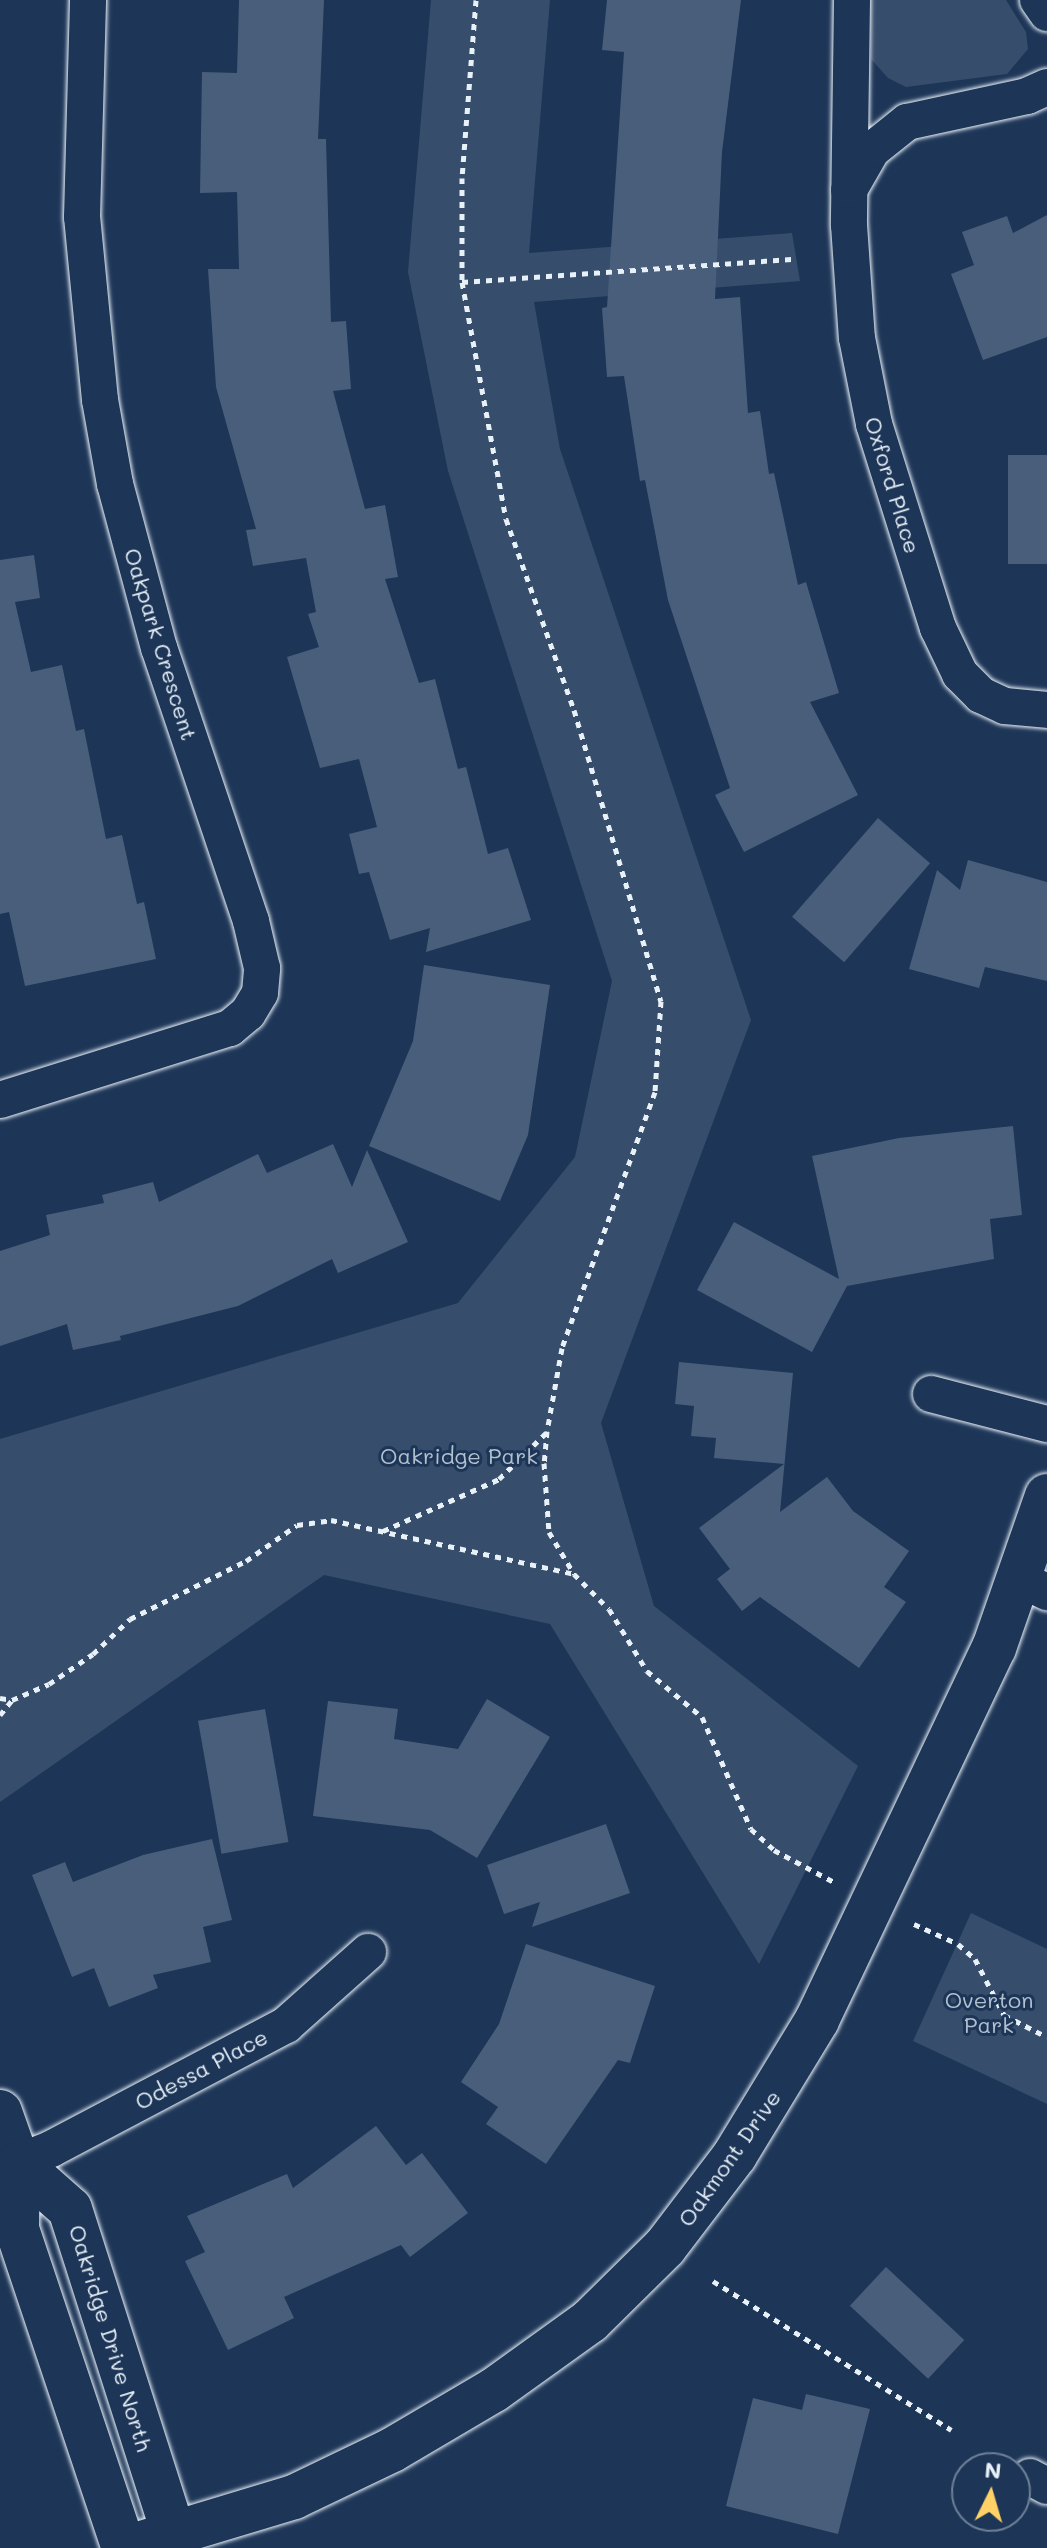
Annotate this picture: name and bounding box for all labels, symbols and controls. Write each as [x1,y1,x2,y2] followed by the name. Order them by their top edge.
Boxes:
[860,413,926,557] street label: Oxford Place
[119,545,203,743] street label: Oakpark Crescent
[380,1443,538,1469] park label: Oakridge Park
[945,1986,1033,2038] park label: Overton Park
[130,2023,272,2115] street label: Odessa Place
[672,2085,786,2231] street label: Oakmont Drive
[64,2222,158,2454] street label: Oakridge Drive North
[951,2452,1031,2532] north arrow
[983,2454,1003,2485] text: N

